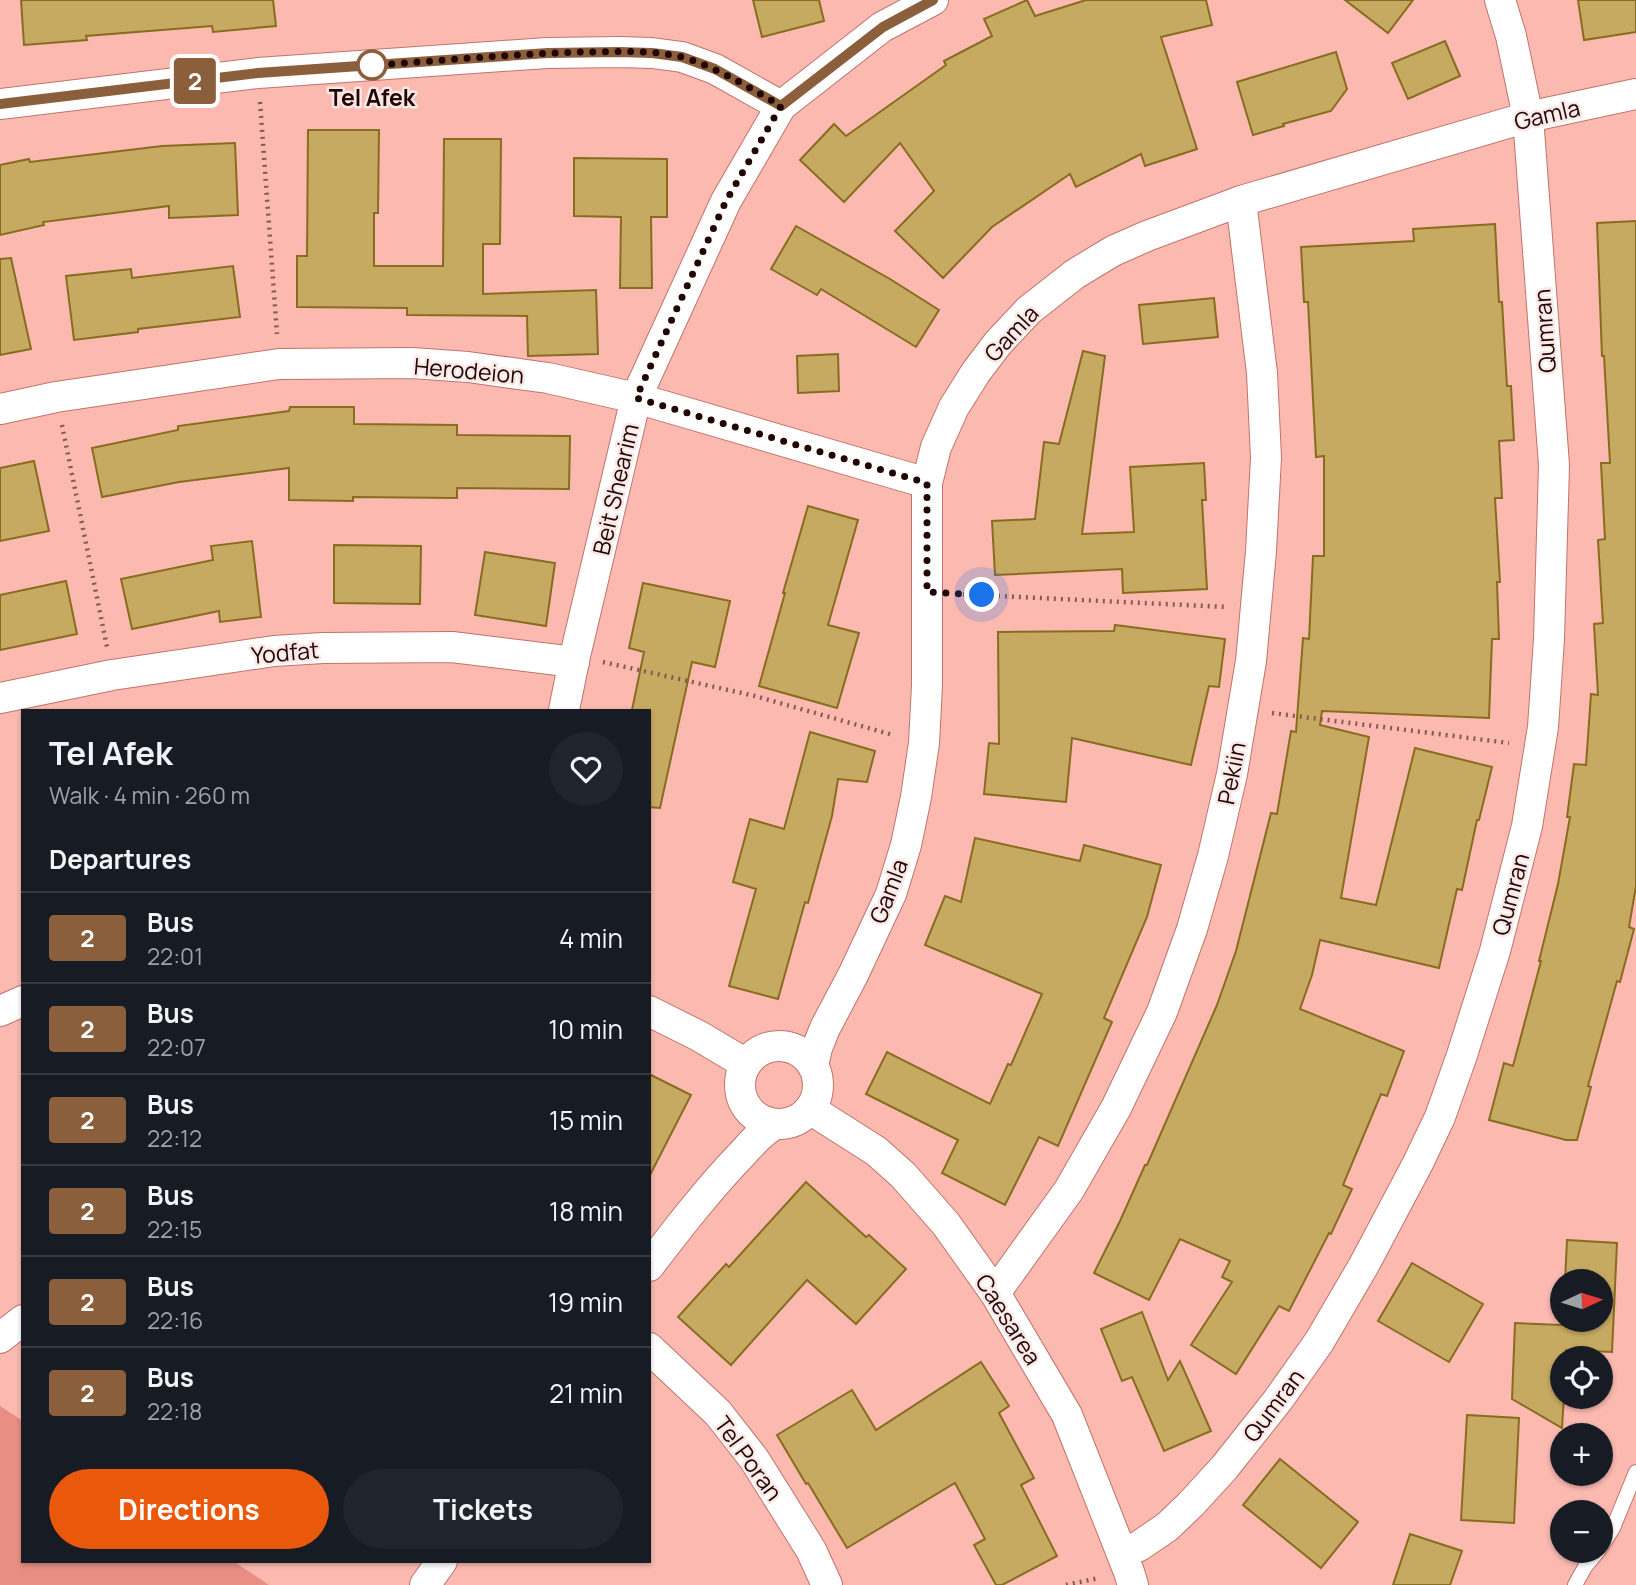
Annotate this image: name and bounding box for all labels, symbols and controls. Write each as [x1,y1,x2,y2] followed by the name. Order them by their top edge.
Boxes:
[357,50,387,80] marker: Tel Afek
[172,58,218,104] line badge: 2
[188,64,202,97] text: 2
[329,81,416,113] place label: Tel Afek
[1511,91,1583,137] street label: Gamla
[1525,288,1563,374] street label: Qumran
[977,298,1045,368] street label: Gamla
[413,349,525,391] street label: Herodeion
[584,420,646,558] street label: Beit Shearim
[964,577,999,612] your location
[250,633,320,671] street label: Yodfat
[49,730,173,775] text: Tel Afek
[549,732,623,806] button: heart
[1209,739,1253,807] street label: Pekiin
[49,779,250,811] text: Walk · 4 min · 260 m
[49,841,191,877] text: Departures
[1484,849,1536,939] street label: Qumran
[861,854,915,928] street label: Gamla
[147,904,194,940] text: Bus
[559,920,623,956] text: 4 min
[80,921,95,954] text: 2
[147,940,203,972] text: 22:01
[147,995,194,1031] text: Bus
[548,1011,623,1047] text: 10 min
[80,1012,95,1045] text: 2
[147,1031,206,1063] text: 22:07
[147,1086,194,1122] text: Bus
[549,1102,623,1138] text: 15 min
[80,1103,95,1136] text: 2
[147,1122,202,1154] text: 22:12
[147,1177,194,1213] text: Bus
[549,1193,623,1229] text: 18 min
[80,1194,95,1227] text: 2
[147,1213,202,1245] text: 22:15
[969,1267,1049,1371] street label: Caesarea
[147,1268,194,1304] text: Bus
[1550,1269,1614,1332] north arrow
[1550,1269,1613,1563] map controls
[548,1284,623,1320] text: 19 min
[80,1285,95,1318] text: 2
[147,1304,203,1336] text: 22:16
[1550,1346,1613,1409] button: locate
[147,1359,194,1395] text: Bus
[1235,1362,1311,1448] street label: Qumran
[549,1375,623,1411] text: 21 min
[80,1376,95,1409] text: 2
[147,1395,202,1427] text: 22:18
[708,1409,790,1507] street label: Tel Poran
[1550,1423,1613,1486] button: +
[49,1469,329,1549] button: Directions
[343,1469,623,1549] button: Tickets
[1550,1500,1613,1563] button: −

